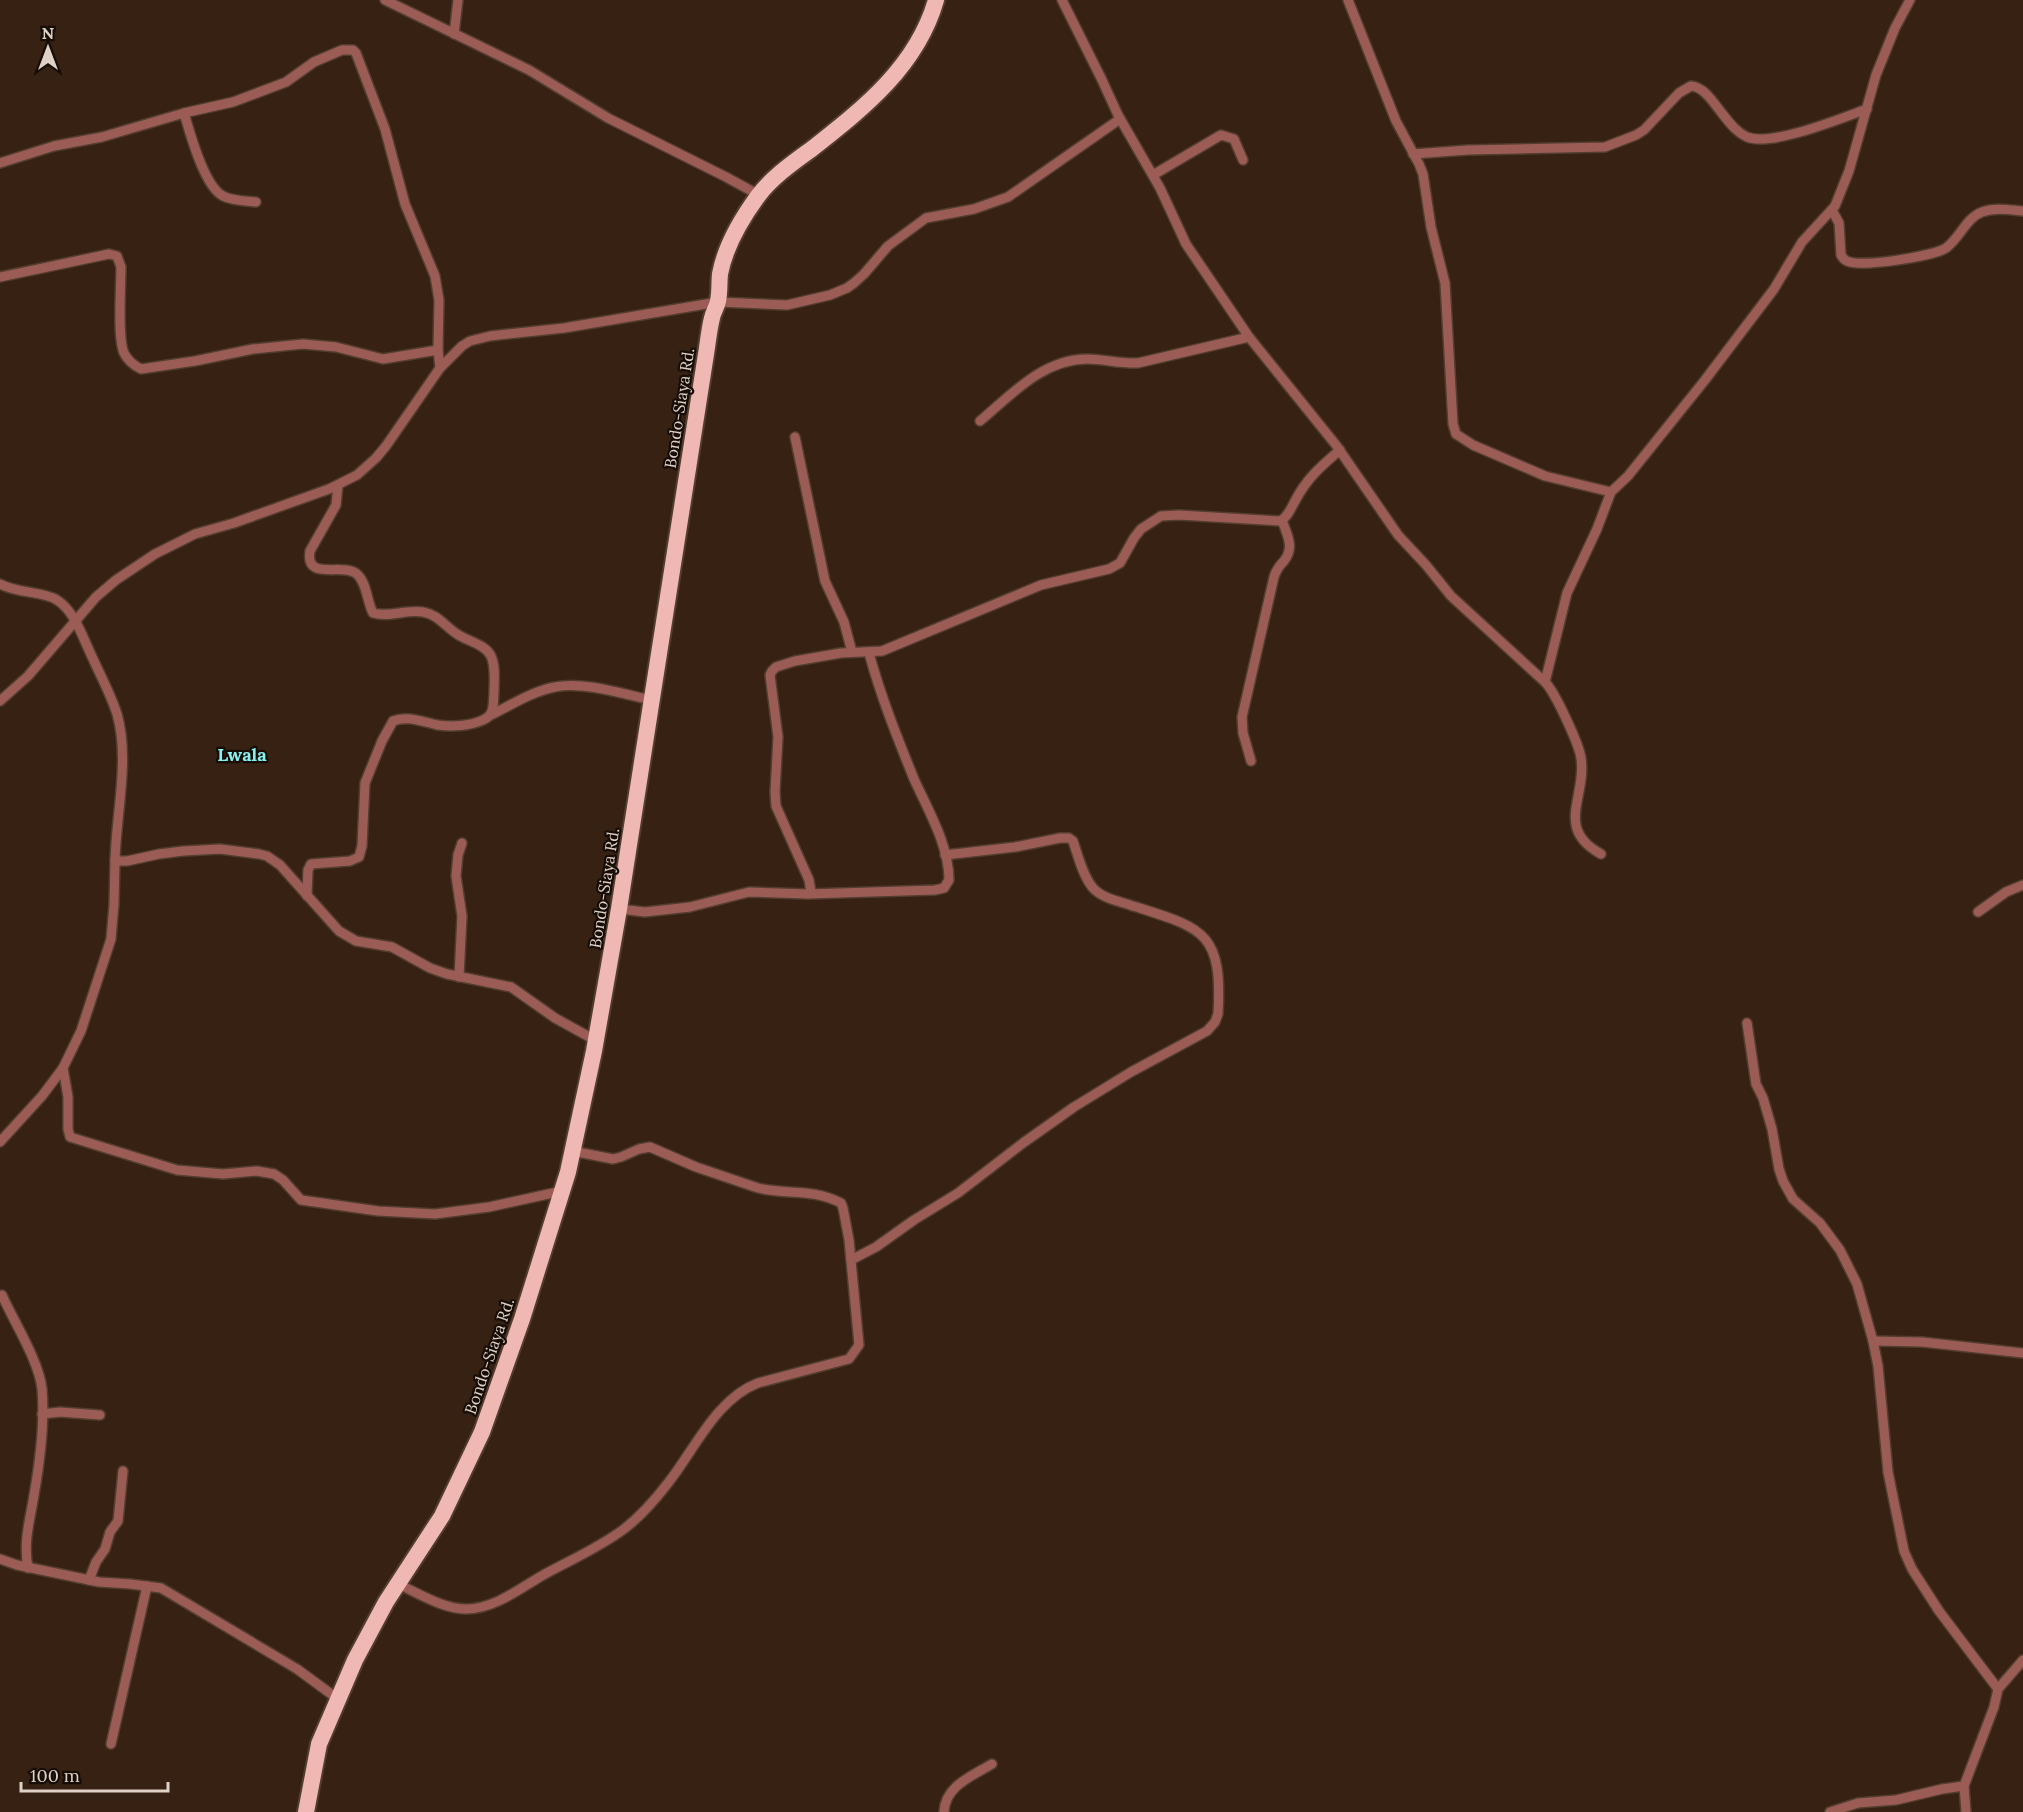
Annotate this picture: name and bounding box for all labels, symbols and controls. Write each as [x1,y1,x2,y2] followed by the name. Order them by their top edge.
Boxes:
[18,18,78,78] north arrow
[42,23,54,43] text: N
[660,346,698,470] street label: Bondo-Siaya Rd.
[217,743,267,766] district label: Lwala
[585,826,623,950] street label: Bondo-Siaya Rd.
[460,1295,518,1417] street label: Bondo-Siaya Rd.
[21,1755,168,1793] scale bar
[30,1764,80,1787] text: 100 m

